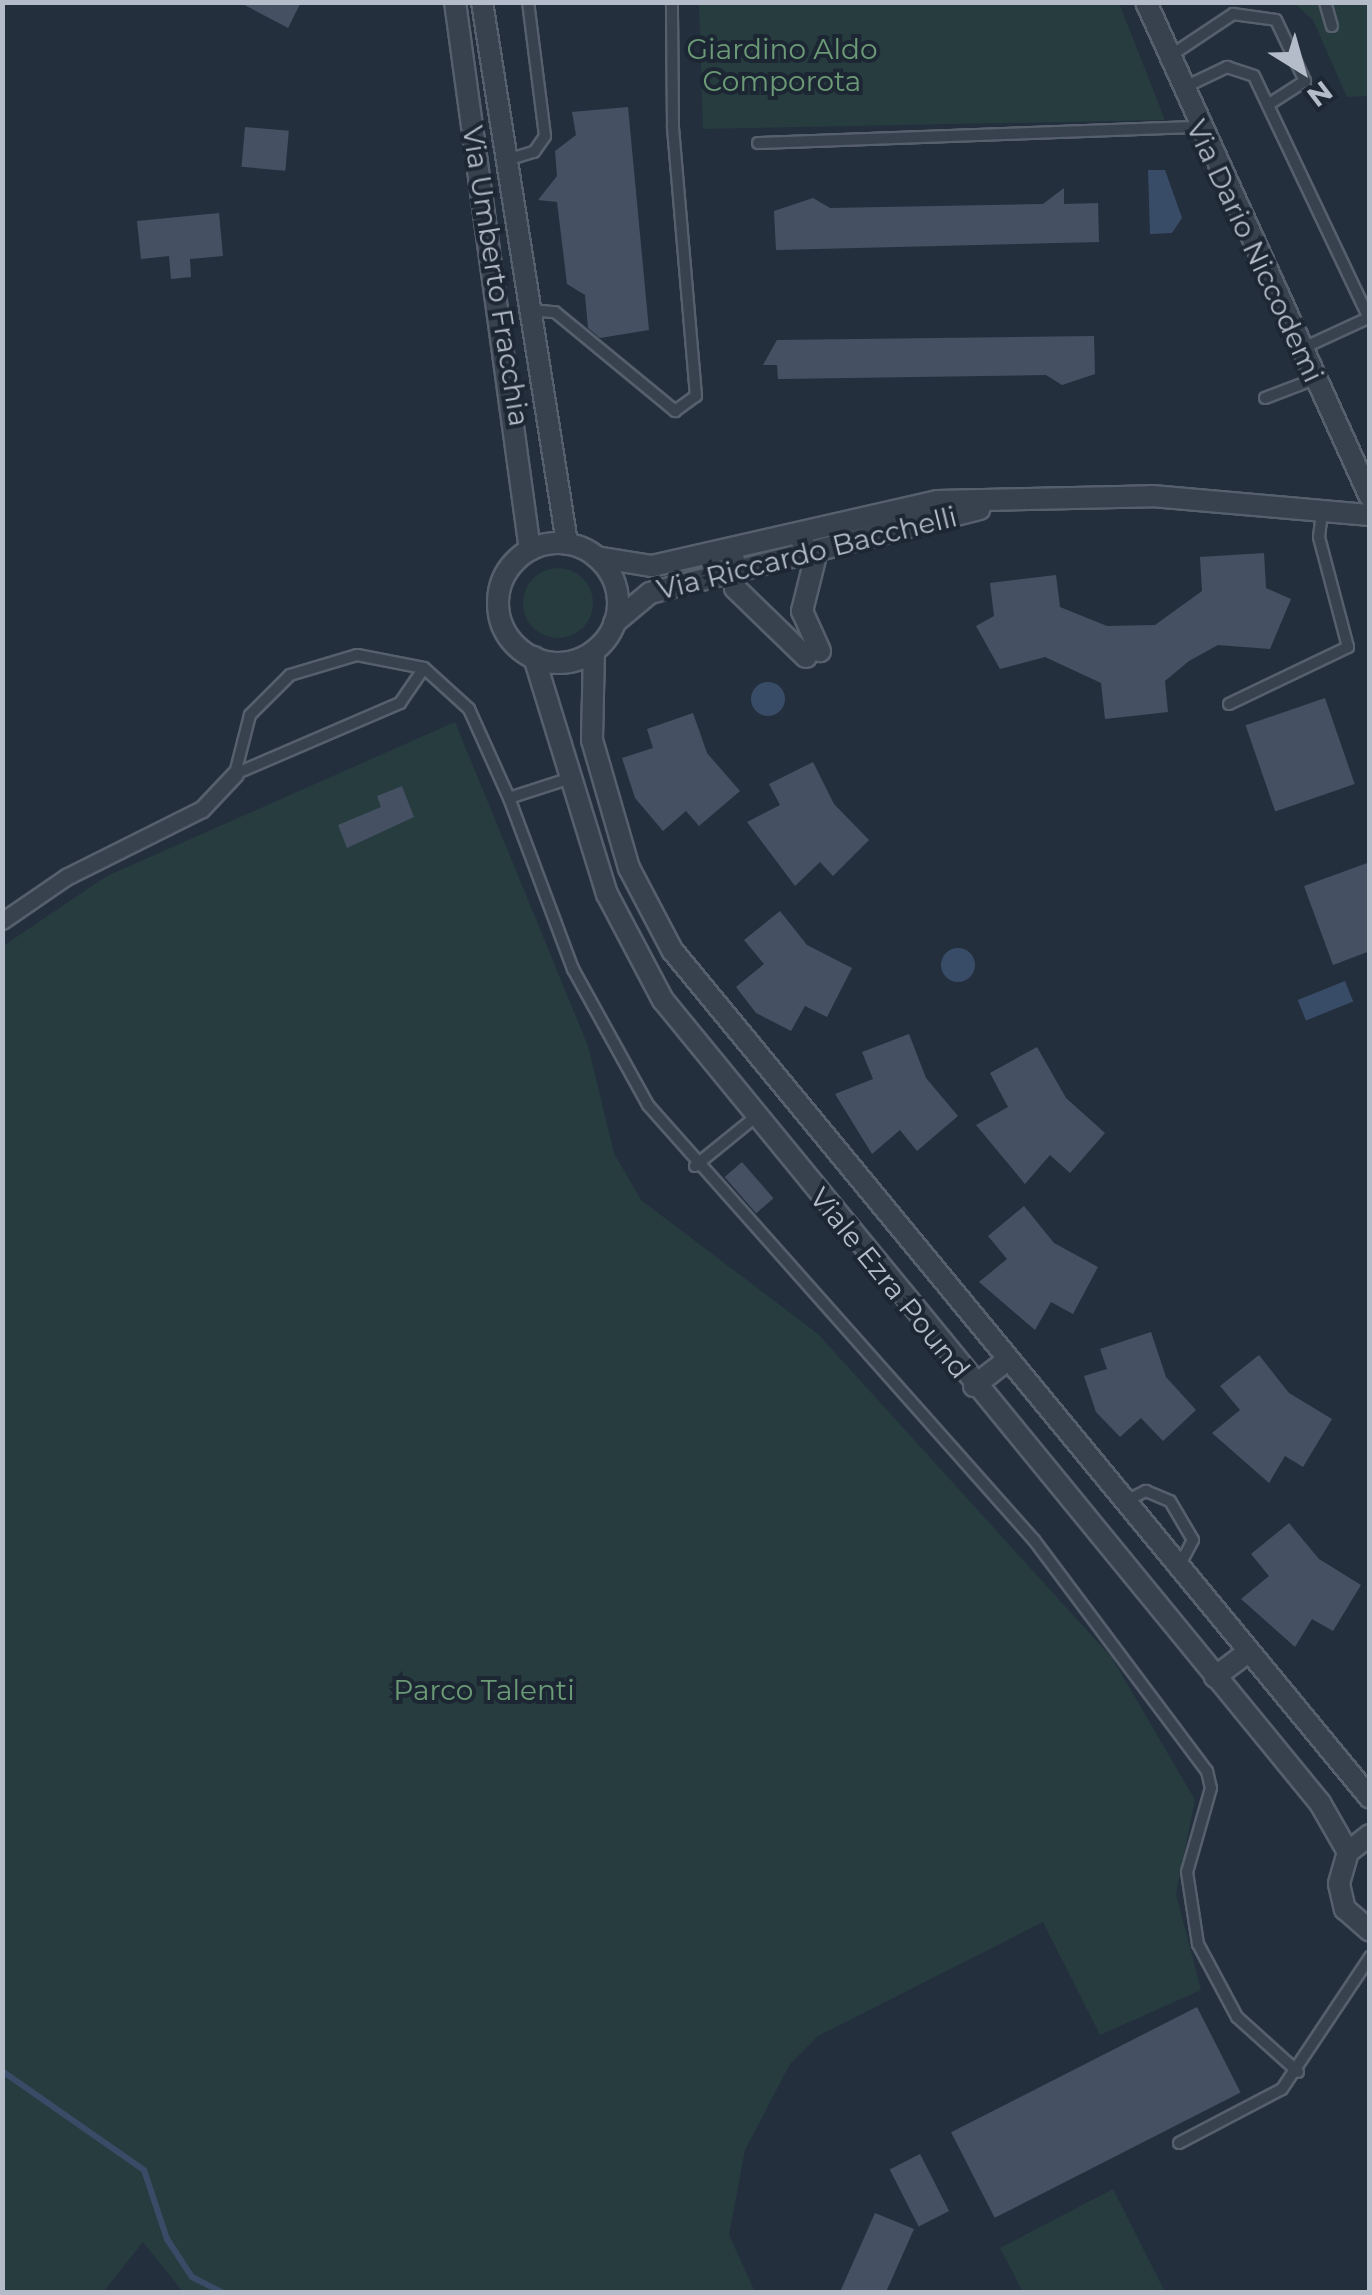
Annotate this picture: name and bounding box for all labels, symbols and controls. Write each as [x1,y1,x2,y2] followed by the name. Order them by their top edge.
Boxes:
[1252,20,1352,120] north arrow
[686,32,878,98] park label: Giardino Aldo Comporota
[1301,74,1339,114] text: N
[1179,115,1331,387] street label: Via Dario Niccodemi
[456,123,536,429] street label: Via Umberto Fracchia
[654,499,960,607] street label: Via Riccardo Bacchelli
[803,1181,977,1385] street label: Viale Ezra Pound
[393,1673,575,1707] park label: Parco Talenti

